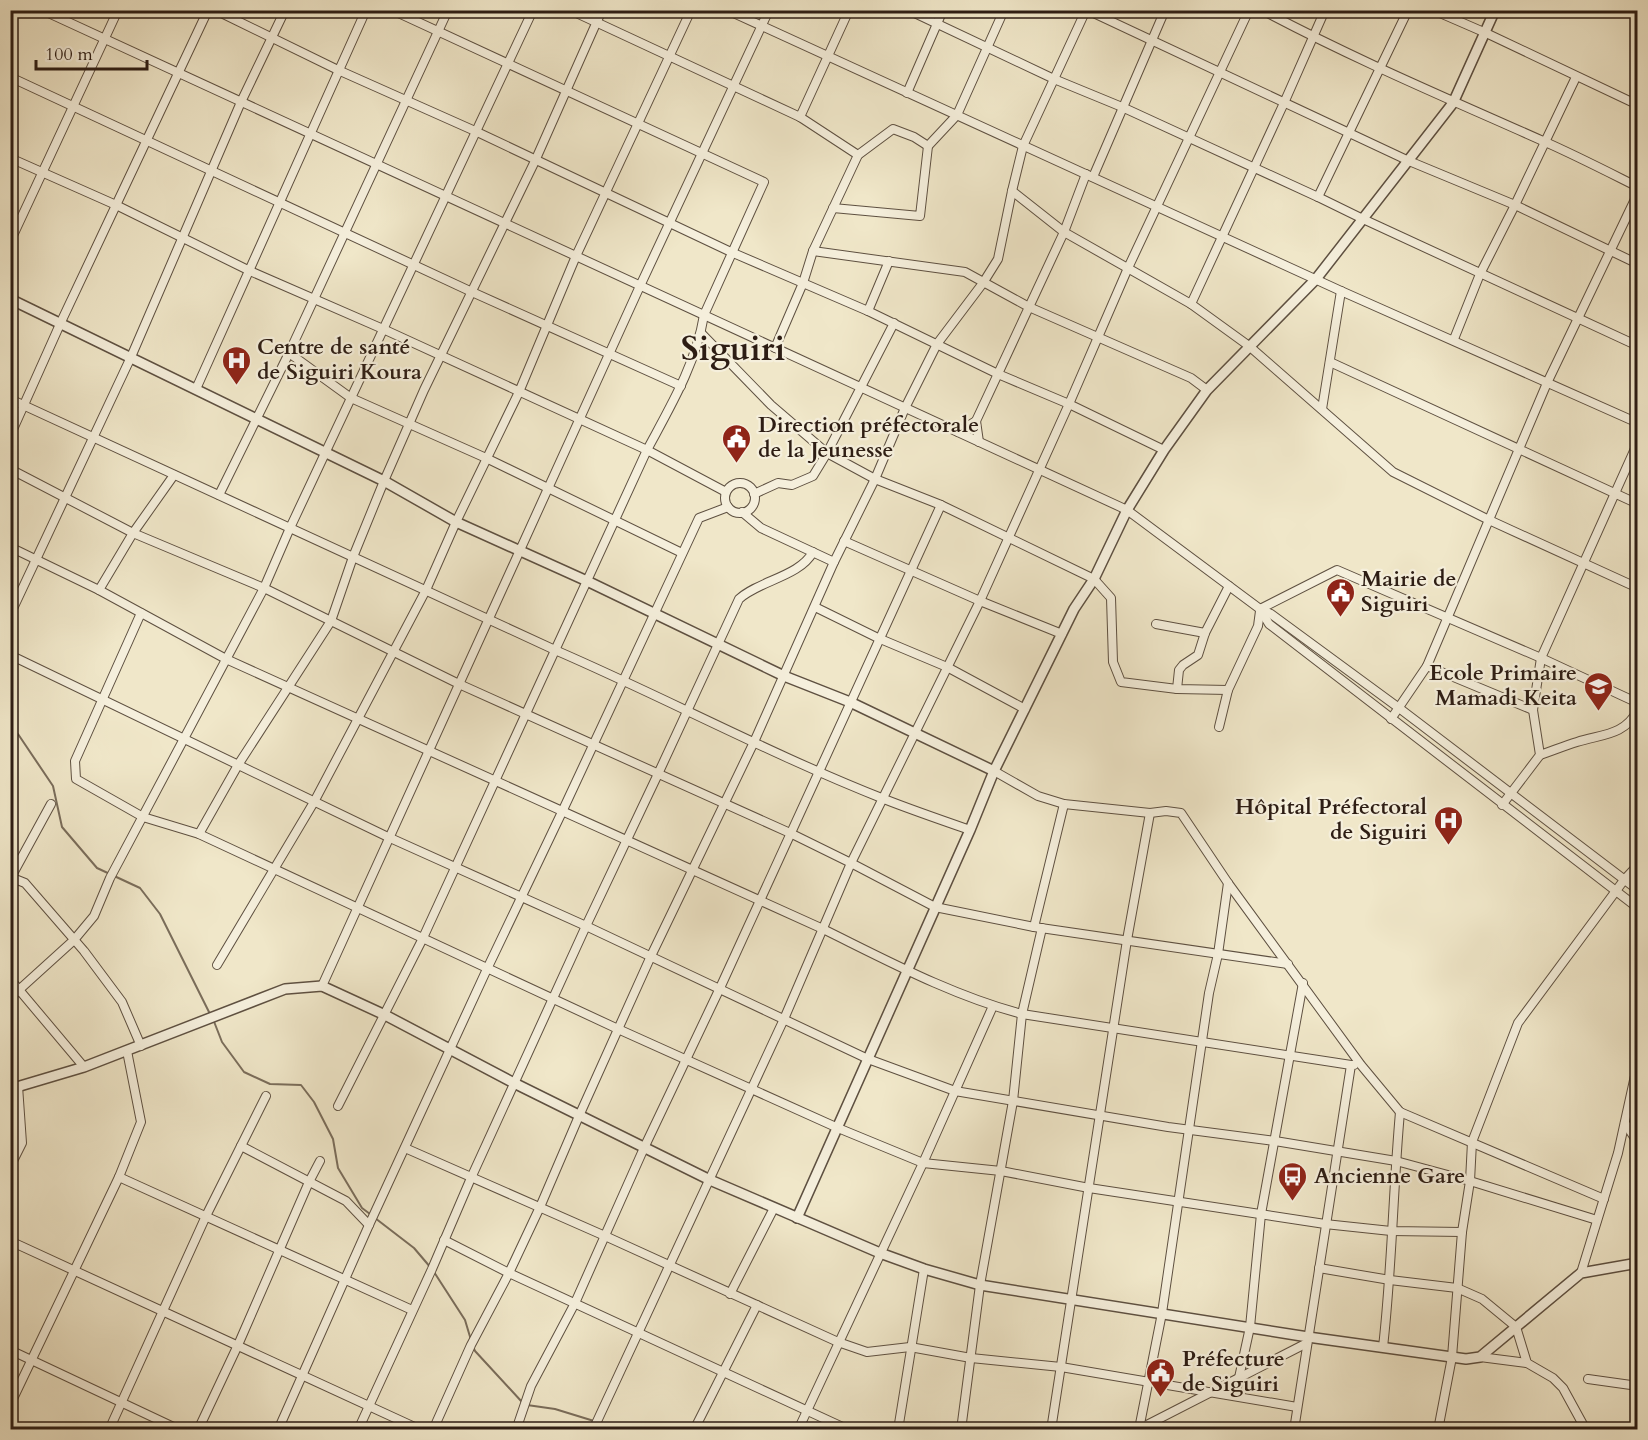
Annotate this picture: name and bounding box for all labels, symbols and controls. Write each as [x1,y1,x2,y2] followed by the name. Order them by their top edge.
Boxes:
[36,33,147,71] scale bar
[45,42,93,67] text: 100 m
[681,326,785,372] district label: Siguiri
[257,332,422,387] place label: Centre de santé de Siguiri Koura
[220,344,252,386] hospital icon: Centre de santé de Siguiri Koura
[758,410,979,465] place label: Direction préfectorale de la Jeunesse
[721,422,753,464] public building icon: Direction préfectorale de la Jeunesse
[1361,564,1456,619] place label: Mairie de Siguiri
[1324,576,1356,618] public building icon: Mairie de Siguiri
[1429,658,1577,713] place label: Ecole Primaire Mamadi Keita
[1582,670,1614,712] school or university icon: Ecole Primaire Mamadi Keita
[1235,792,1428,847] place label: Hôpital Préfectoral de Siguiri
[1432,804,1464,846] hospital icon: Hôpital Préfectoral de Siguiri
[1277,1160,1309,1202] bus stop icon: Ancienne Gare
[1314,1161,1465,1191] place label: Ancienne Gare
[1182,1344,1285,1399] place label: Préfecture de Siguiri
[1145,1356,1177,1398] public building icon: Préfecture de Siguiri

